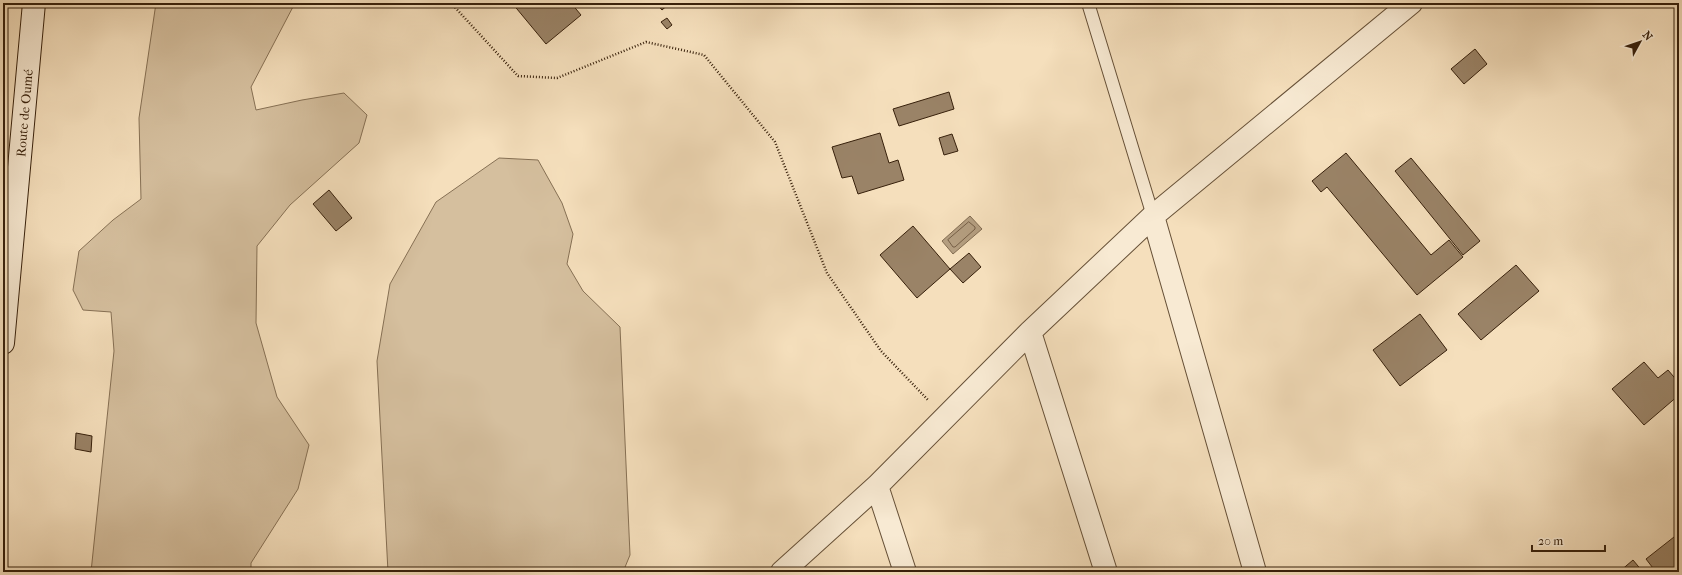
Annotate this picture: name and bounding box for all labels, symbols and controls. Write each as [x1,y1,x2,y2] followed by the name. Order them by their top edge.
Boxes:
[1620,22,1660,62] north arrow
[1640,29,1655,44] text: N
[13,68,36,158] street label: Route de Oumé
[1532,527,1605,553] scale bar
[1538,534,1563,548] text: 20 m

